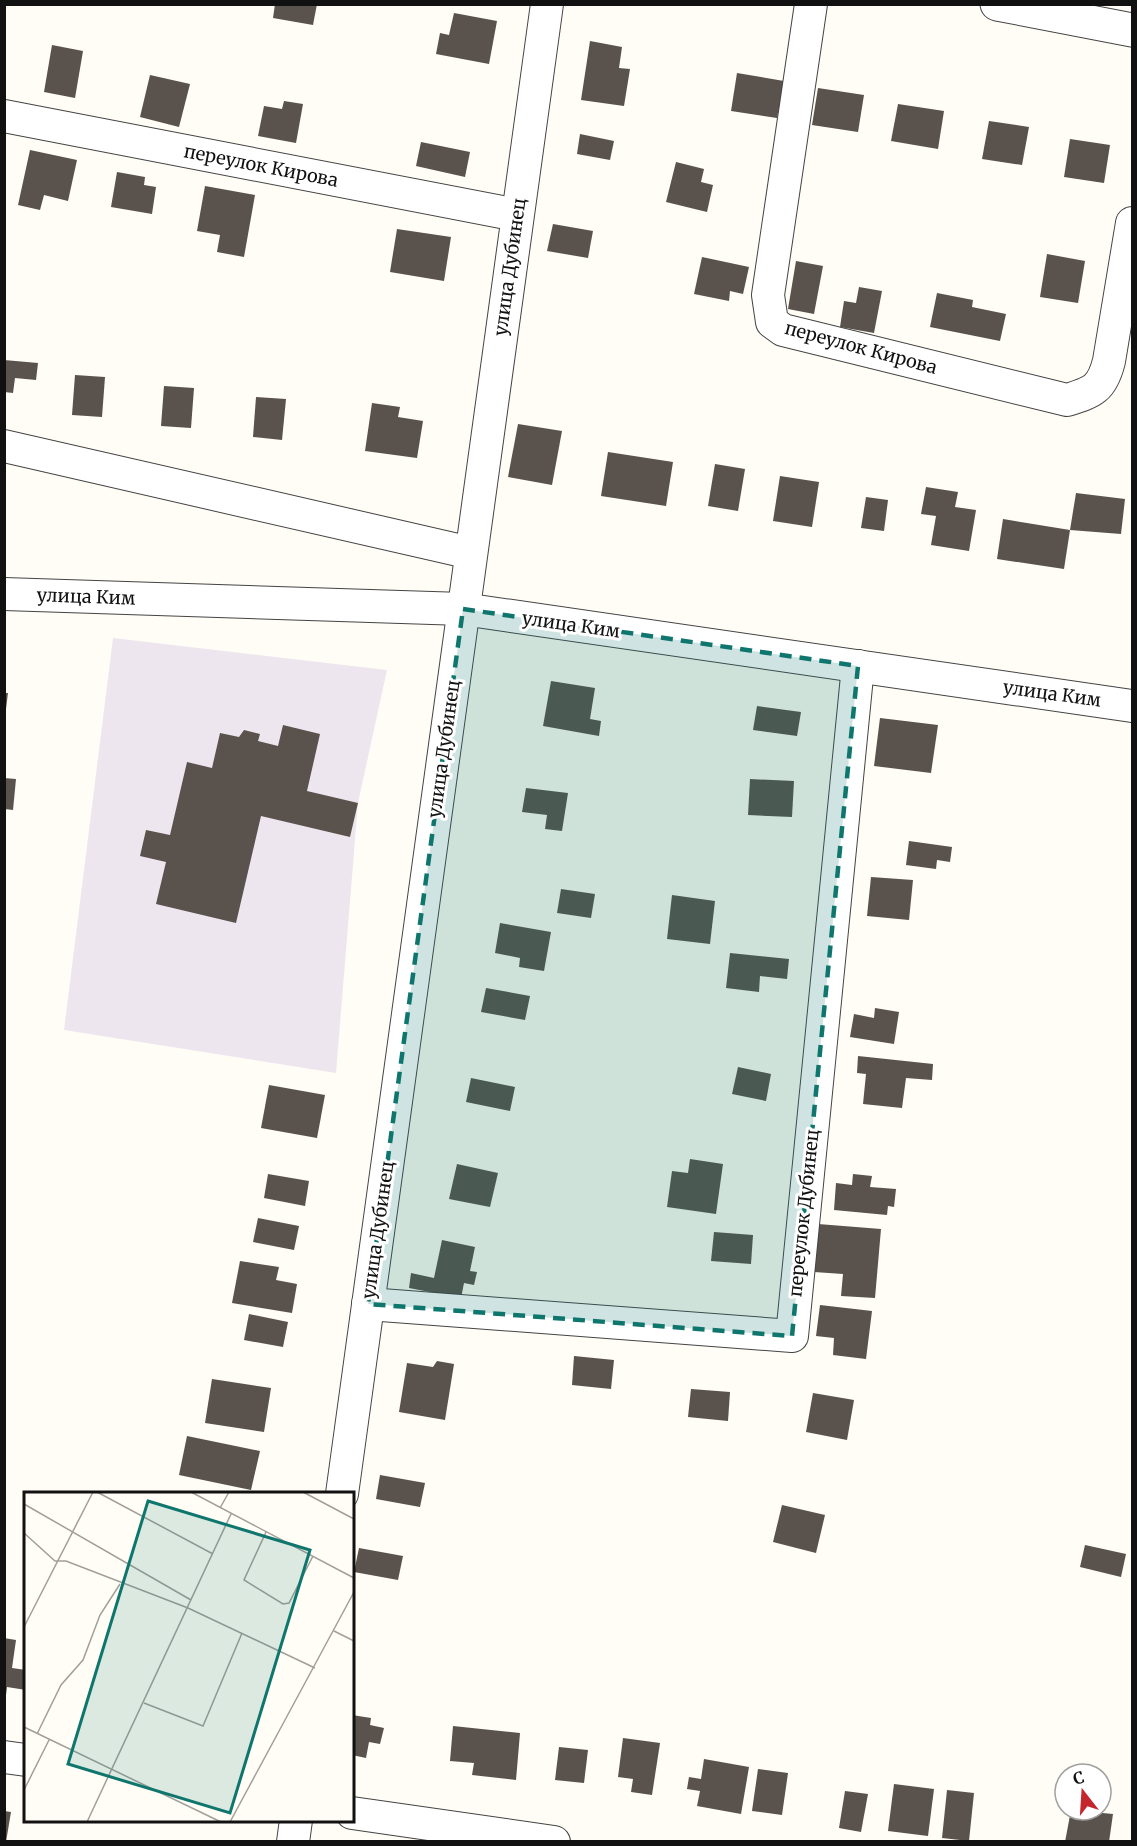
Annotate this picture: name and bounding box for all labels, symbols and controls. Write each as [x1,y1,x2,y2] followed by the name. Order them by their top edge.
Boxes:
[182,139,340,192] street label: переулок Кирова
[488,196,531,337] street label: улица Дубинец
[783,316,940,379] street label: переулок Кирова
[36,583,136,610] street label: улица Ким
[521,606,622,643] street label: улица Ким
[1002,675,1103,712] street label: улица Ким
[422,678,465,819] street label: улица Дубинец
[783,1128,824,1298] street label: переулок Дубинец
[356,1159,399,1300] street label: улица Дубинец
[24,1492,354,1822] inset map
[1053,1762,1113,1822] north arrow
[1071,1767,1087,1789] text: С

